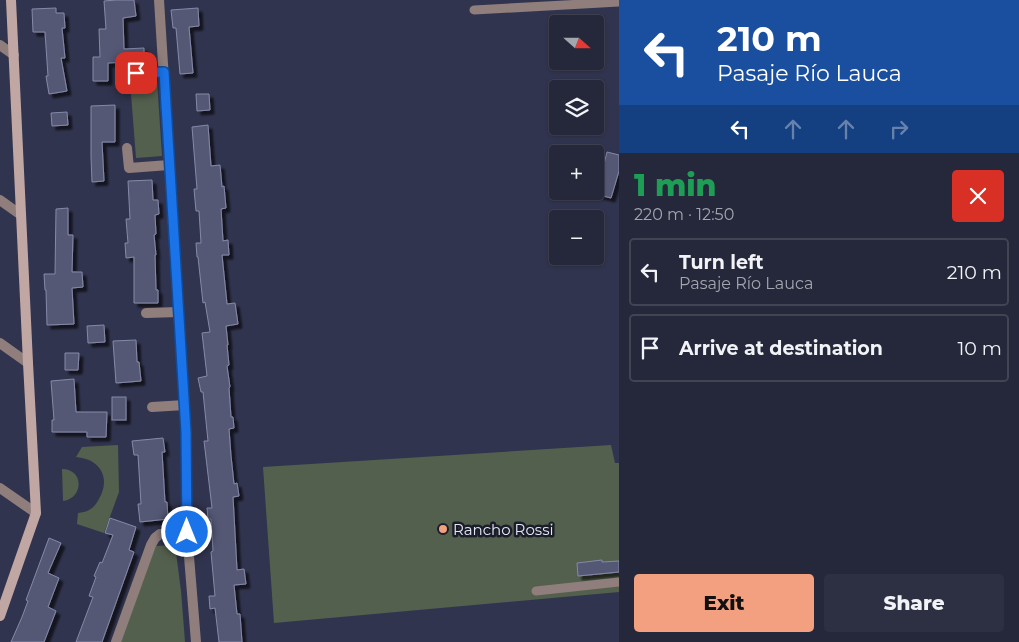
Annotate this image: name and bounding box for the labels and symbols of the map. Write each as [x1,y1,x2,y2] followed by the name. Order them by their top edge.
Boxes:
[549,15,604,70] north arrow
[115,52,157,94] pin
[160,505,212,557] position arrow
[453,520,554,539] place label: Rancho Rossi
[437,523,449,535] marker: Rancho Rossi

